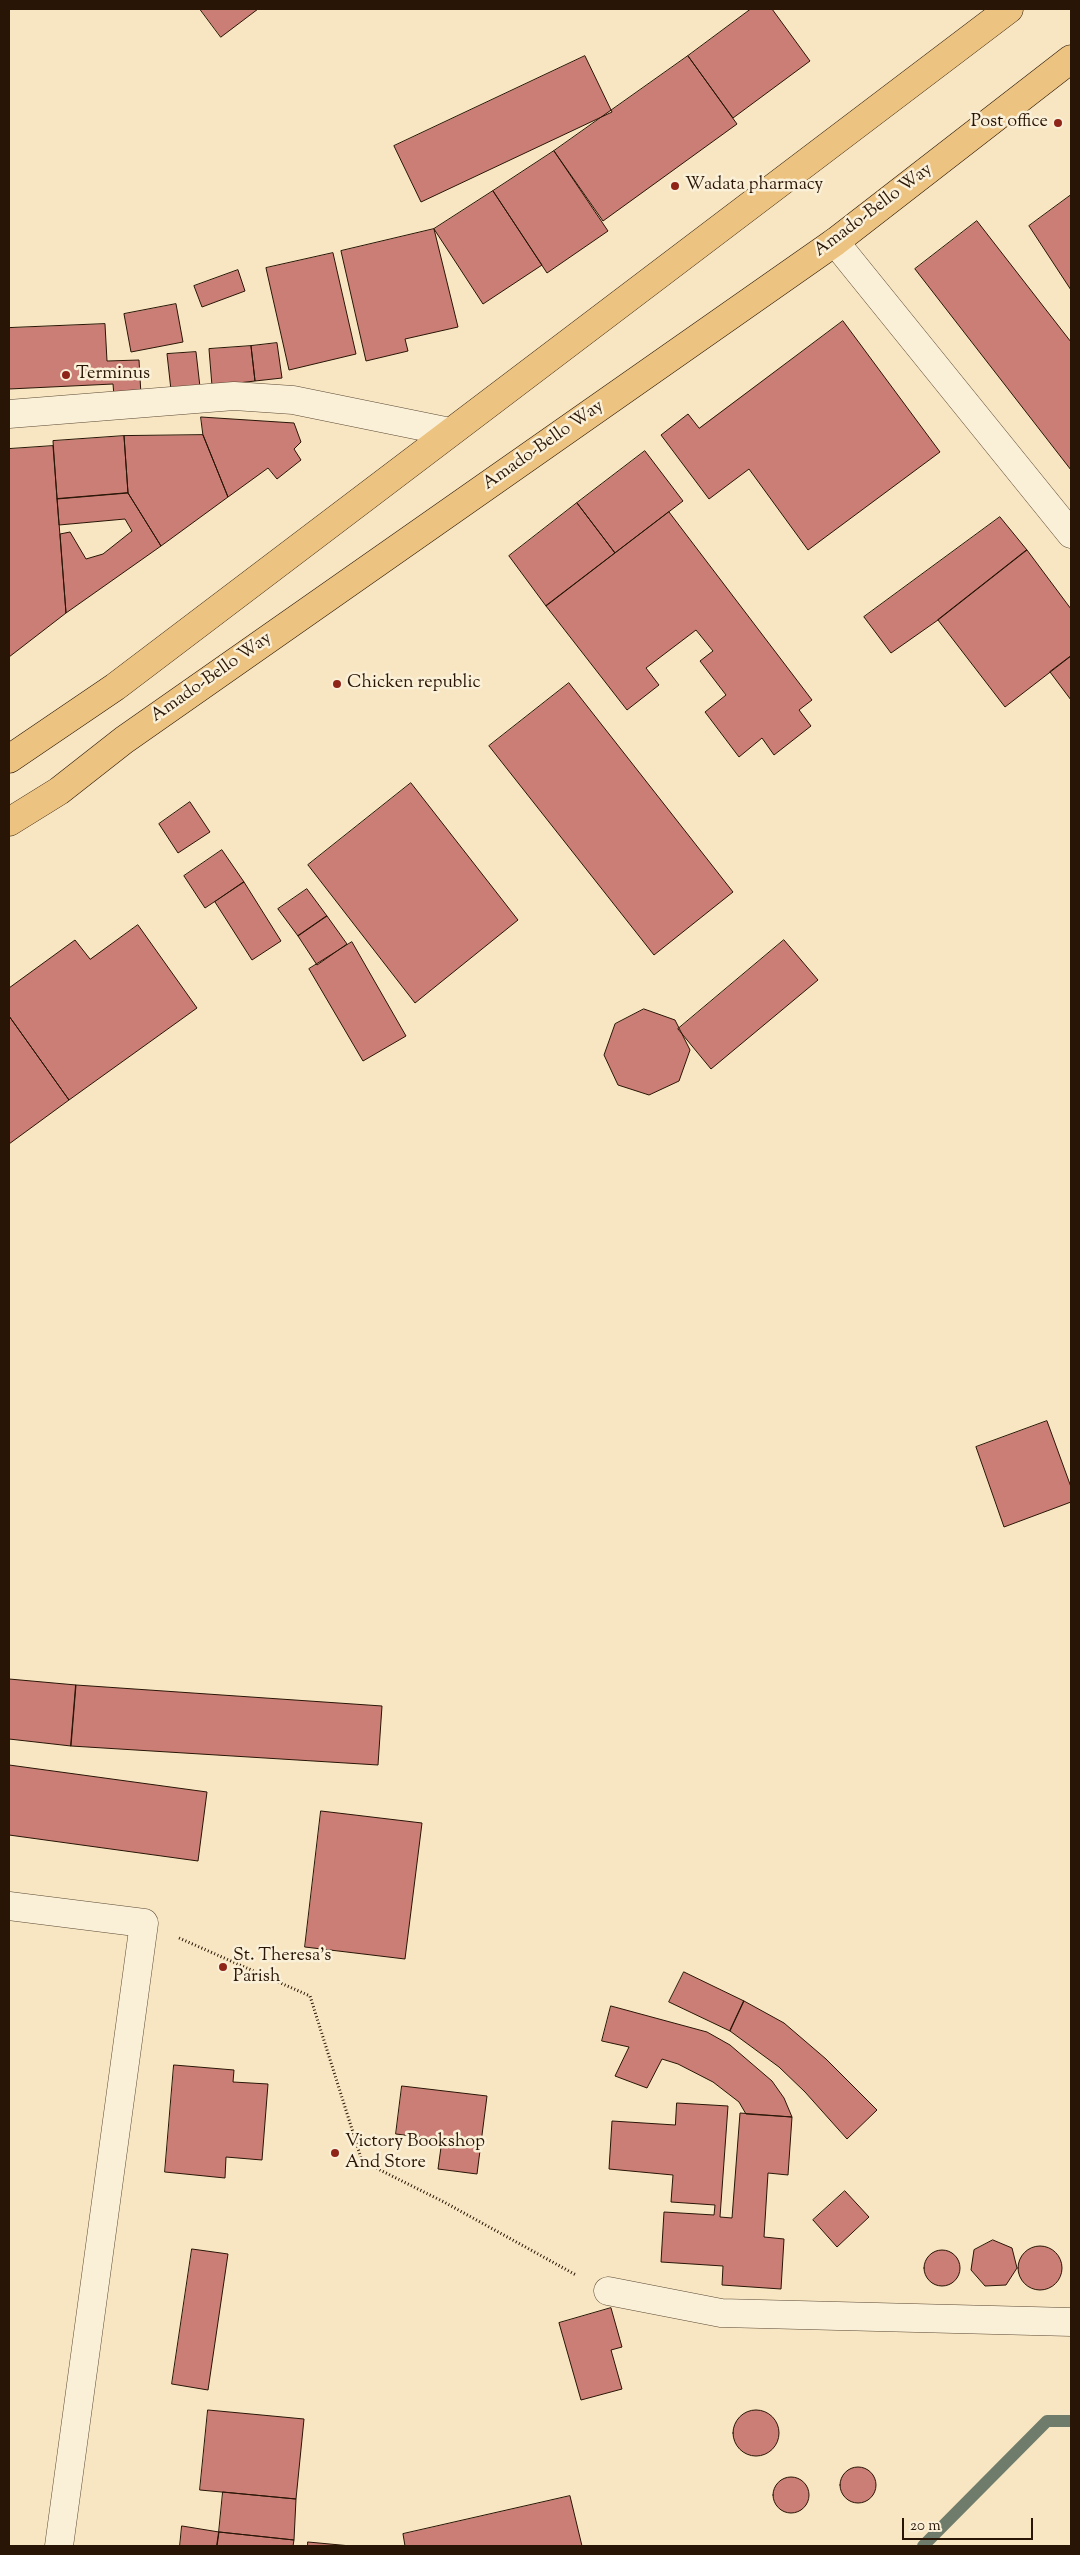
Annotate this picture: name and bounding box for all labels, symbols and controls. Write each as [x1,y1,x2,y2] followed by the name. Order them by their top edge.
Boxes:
[971,112,1048,134] place label: Post office
[1052,117,1064,129] marker: Post office
[811,159,937,263] street label: Amado-Bello Way
[685,175,823,197] place label: Wadata pharmacy
[669,180,681,192] marker: Wadata pharmacy
[76,364,150,386] place label: Terminus
[60,369,72,381] marker: Terminus
[479,396,609,496] street label: Amado-Bello Way
[147,628,277,728] street label: Amado-Bello Way
[347,673,481,695] place label: Chicken republic
[331,678,343,690] marker: Chicken republic
[233,1946,331,1988] place label: St. Theresa's Parish
[217,1961,229,1973] marker: St. Theresa's Parish
[345,2132,485,2174] place label: Victory Bookshop And Store
[329,2147,341,2159] marker: Victory Bookshop And Store
[905,2508,1036,2540] scale bar
[910,2516,941,2537] text: 20 m

